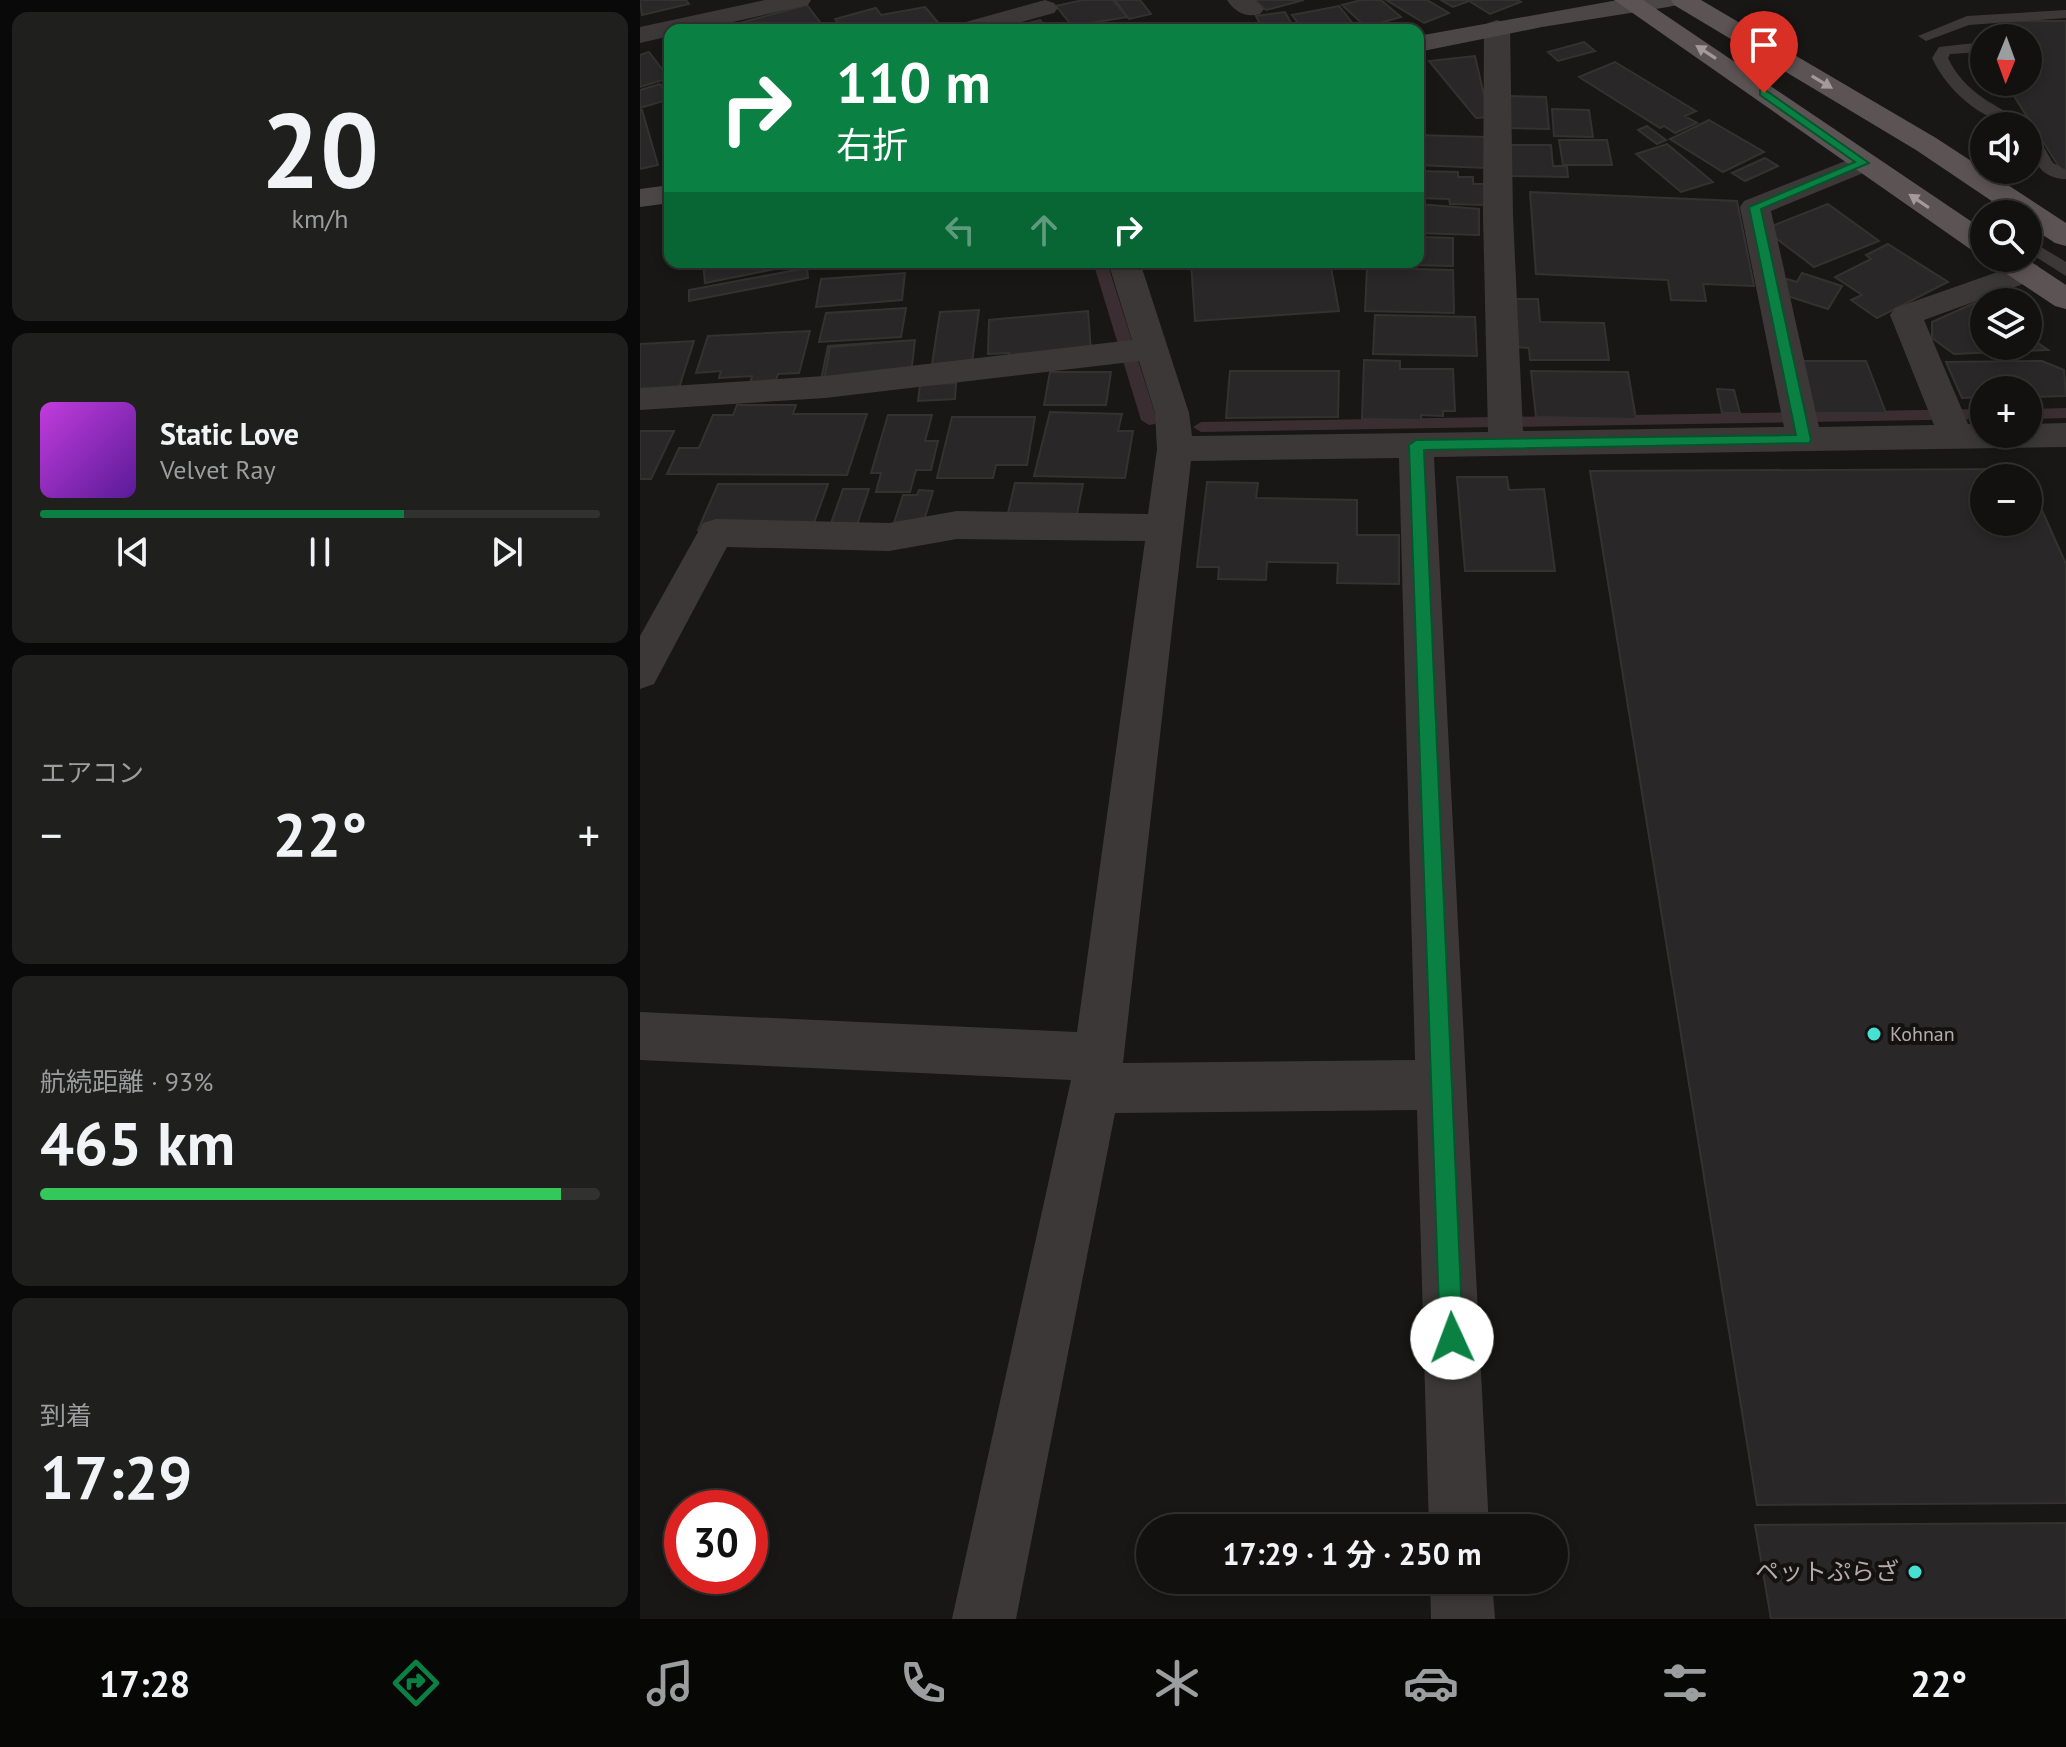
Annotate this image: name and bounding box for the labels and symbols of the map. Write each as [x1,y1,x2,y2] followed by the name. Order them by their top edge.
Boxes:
[1730,11,1798,93] pin
[1970,24,2042,96] north arrow
[1695,45,1717,60] one-way arrow
[1811,75,1833,89] one-way arrow
[1909,194,1930,209] one-way arrow
[1890,1021,1955,1047] place label: Kohnan
[1865,1025,1883,1043] marker: Kohnan
[1410,1296,1494,1380] position arrow
[664,1490,768,1594] speed limit sign: 30
[1755,1556,1899,1587] place label: ペットぷらざ
[1906,1563,1924,1581] marker: ペットぷらざ

